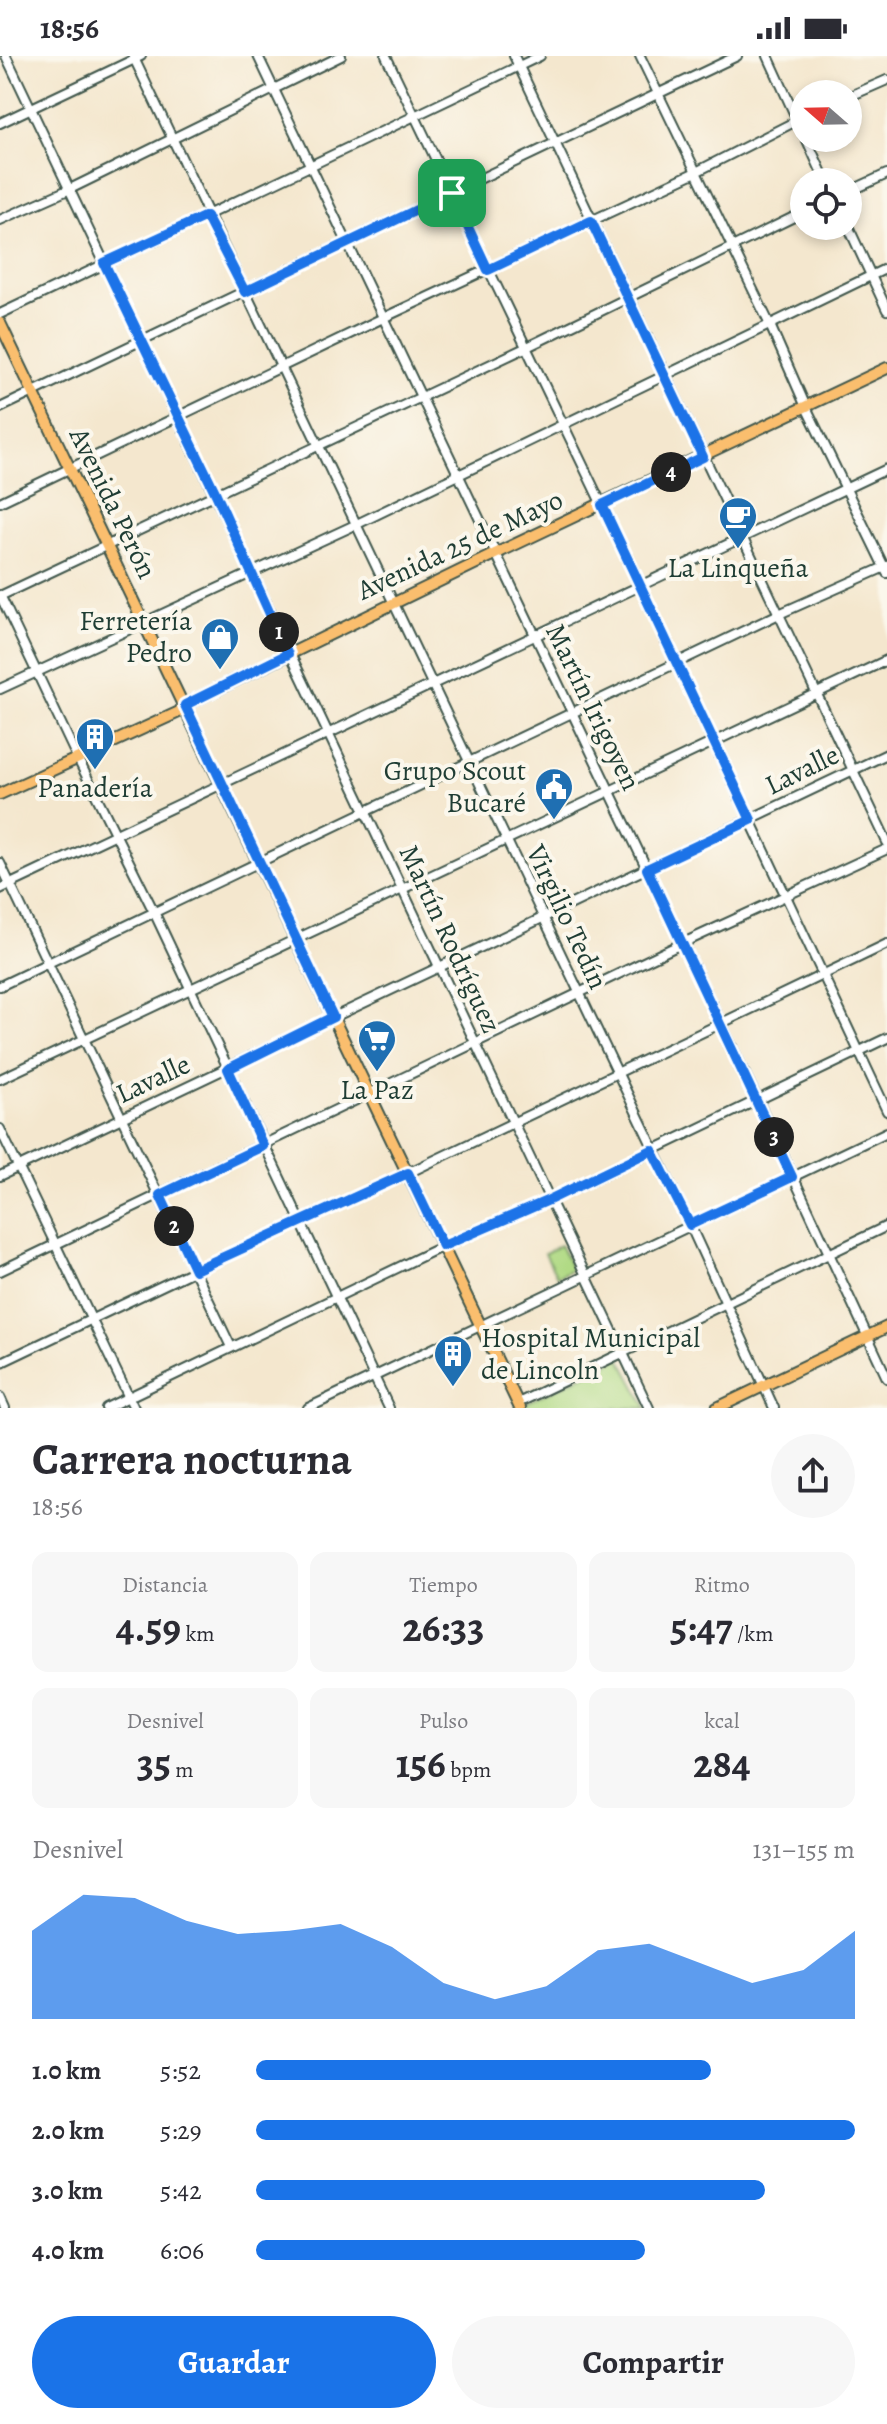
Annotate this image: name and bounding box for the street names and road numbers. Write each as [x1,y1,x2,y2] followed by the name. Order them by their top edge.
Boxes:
[60,420,166,585] street label: Avenida Perón
[350,481,569,610] street label: Avenida 25 de Mayo
[536,617,650,797] street label: Martín Irigoyen
[759,736,845,804] street label: Lavalle
[517,838,617,995] street label: Virgilio Tedín
[390,839,510,1039] street label: Martín Rodríguez
[110,1045,196,1113] street label: Lavalle

